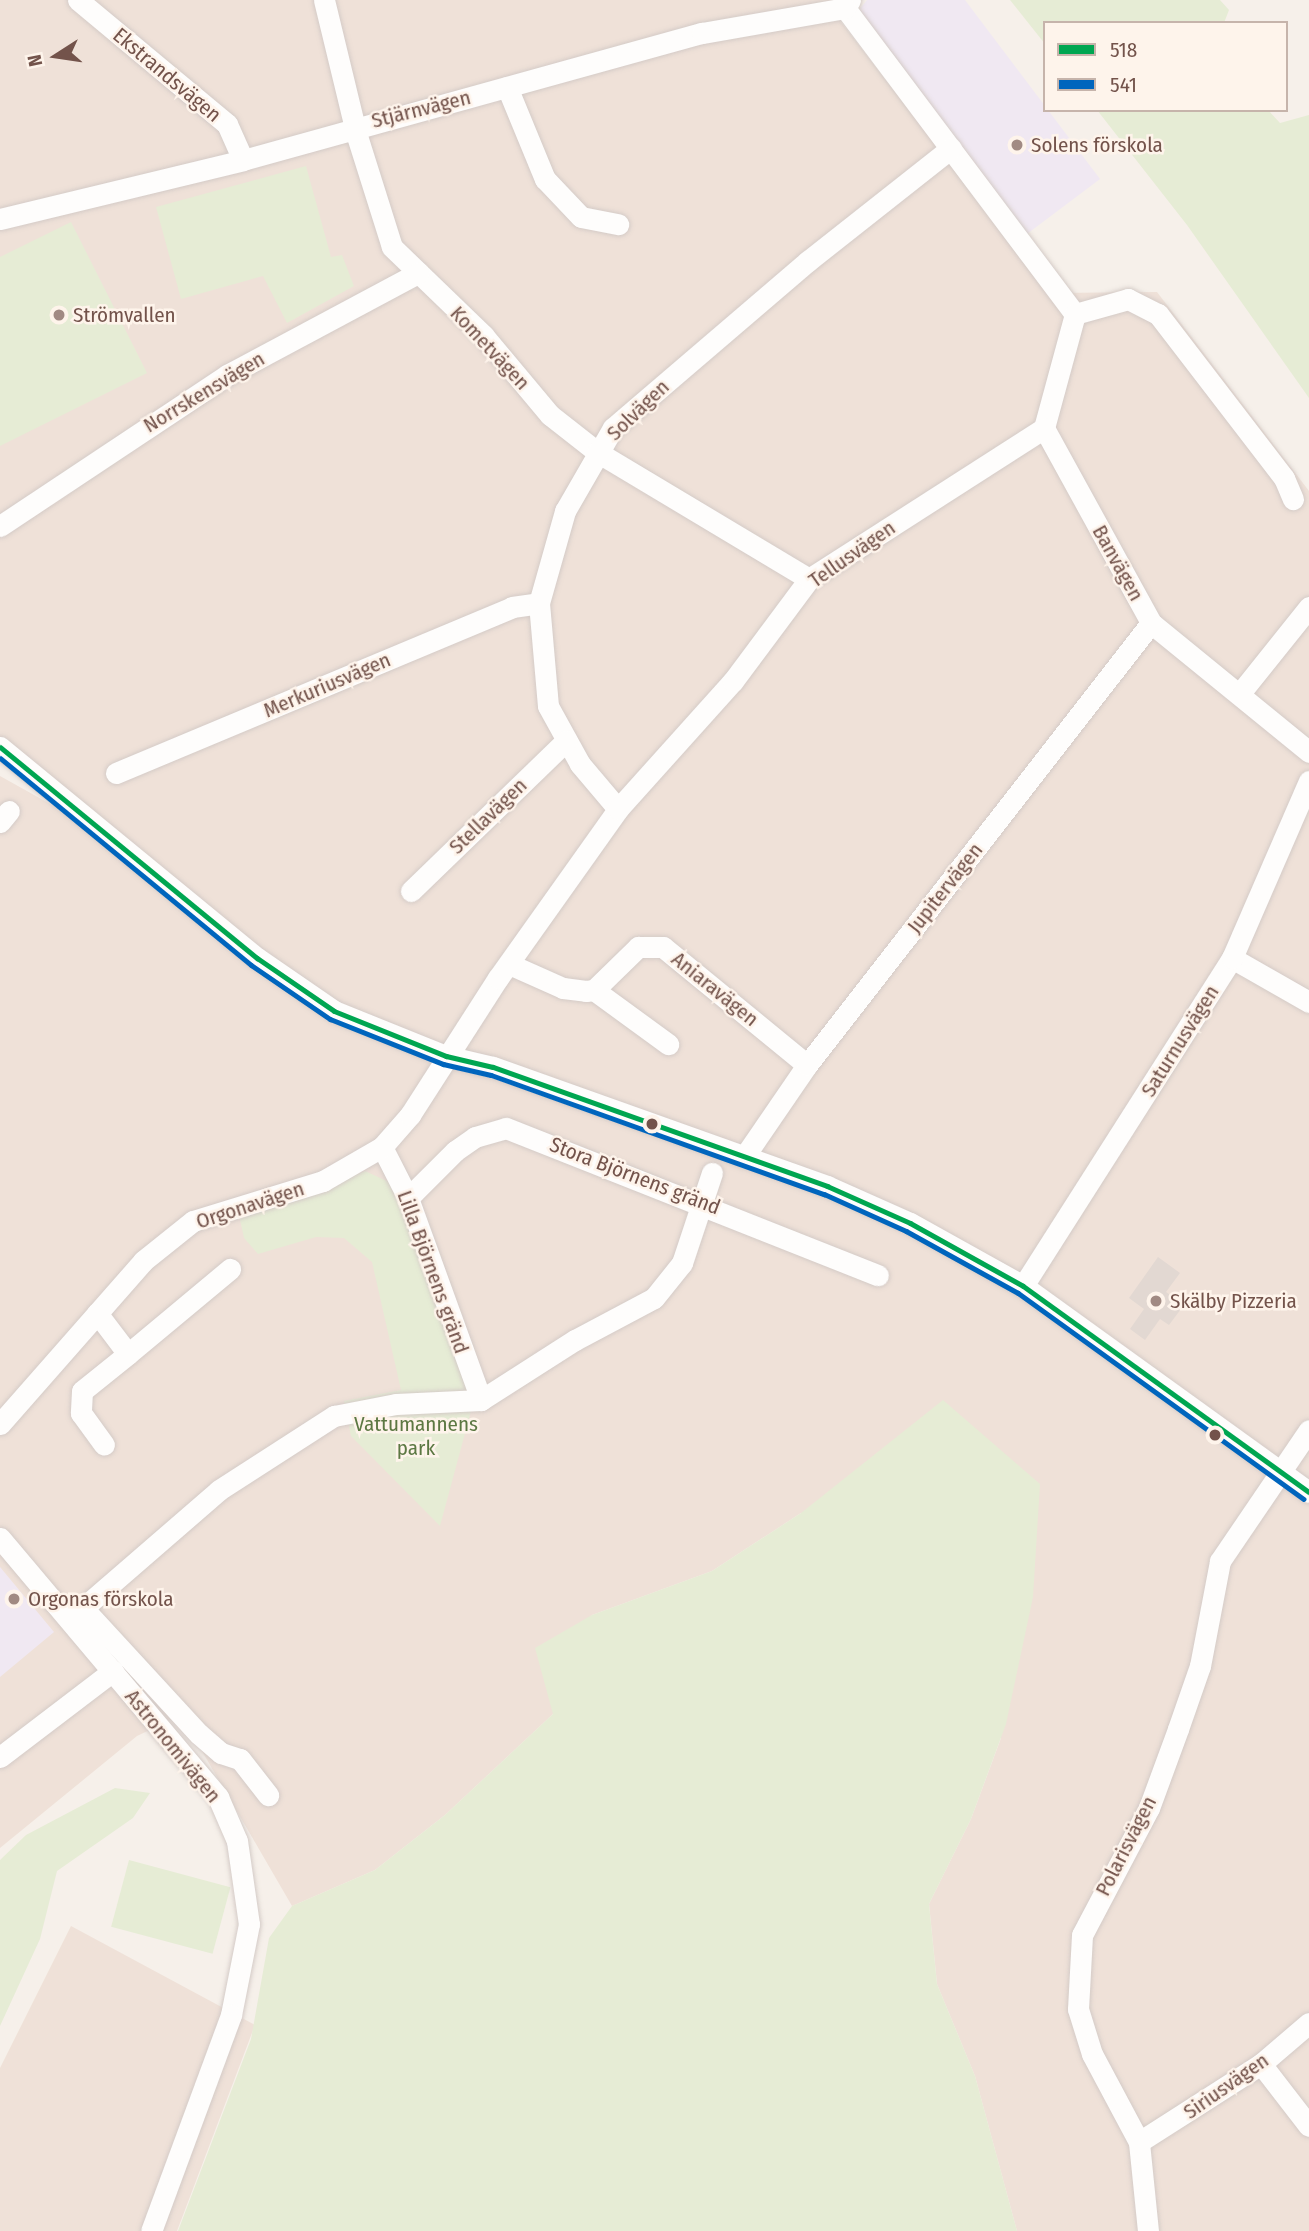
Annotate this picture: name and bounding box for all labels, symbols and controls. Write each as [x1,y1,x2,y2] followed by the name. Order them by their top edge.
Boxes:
[21,21,91,91] north arrow
[1043,21,1288,112] legend
[108,22,226,128] street label: Ekstrandsvägen
[1110,37,1137,63] text: 518
[23,53,47,68] text: N
[1110,72,1137,98] text: 541
[369,85,473,133] street label: Stjärnvägen
[1031,132,1163,158] place label: Solens förskola
[1009,137,1025,153] marker: Solens förskola
[445,301,535,395] street label: Kometvägen
[73,302,176,328] place label: Strömvallen
[51,307,67,323] marker: Strömvallen
[139,346,269,438] street label: Norrskensvägen
[602,374,674,446] street label: Solvägen
[804,515,900,593] street label: Tellusvägen
[1087,521,1149,605] street label: Banvägen
[260,647,394,723] street label: Merkuriusvägen
[444,773,532,859] street label: Stellavägen
[902,838,988,938] street label: Jupitervägen
[666,946,764,1032] street label: Aniaravägen
[1136,981,1224,1101] street label: Saturnusvägen
[645,1117,659,1131] unlabelled marker
[546,1132,724,1220] street label: Stora Björnens gränd
[193,1176,307,1234] street label: Orgonavägen
[392,1187,474,1357] street label: Lilla Björnens gränd
[1170,1288,1297,1314] place label: Skälby Pizzeria
[1148,1293,1164,1309] marker: Skälby Pizzeria
[354,1411,478,1461] park label: Vattumannens park
[1208,1428,1222,1442] unlabelled marker
[28,1586,174,1612] place label: Orgonas förskola
[6,1591,22,1607] marker: Orgonas förskola
[120,1684,226,1808] street label: Astronomivägen
[1090,1792,1162,1900] street label: Polarisvägen
[1179,2048,1273,2124] street label: Siriusvägen

